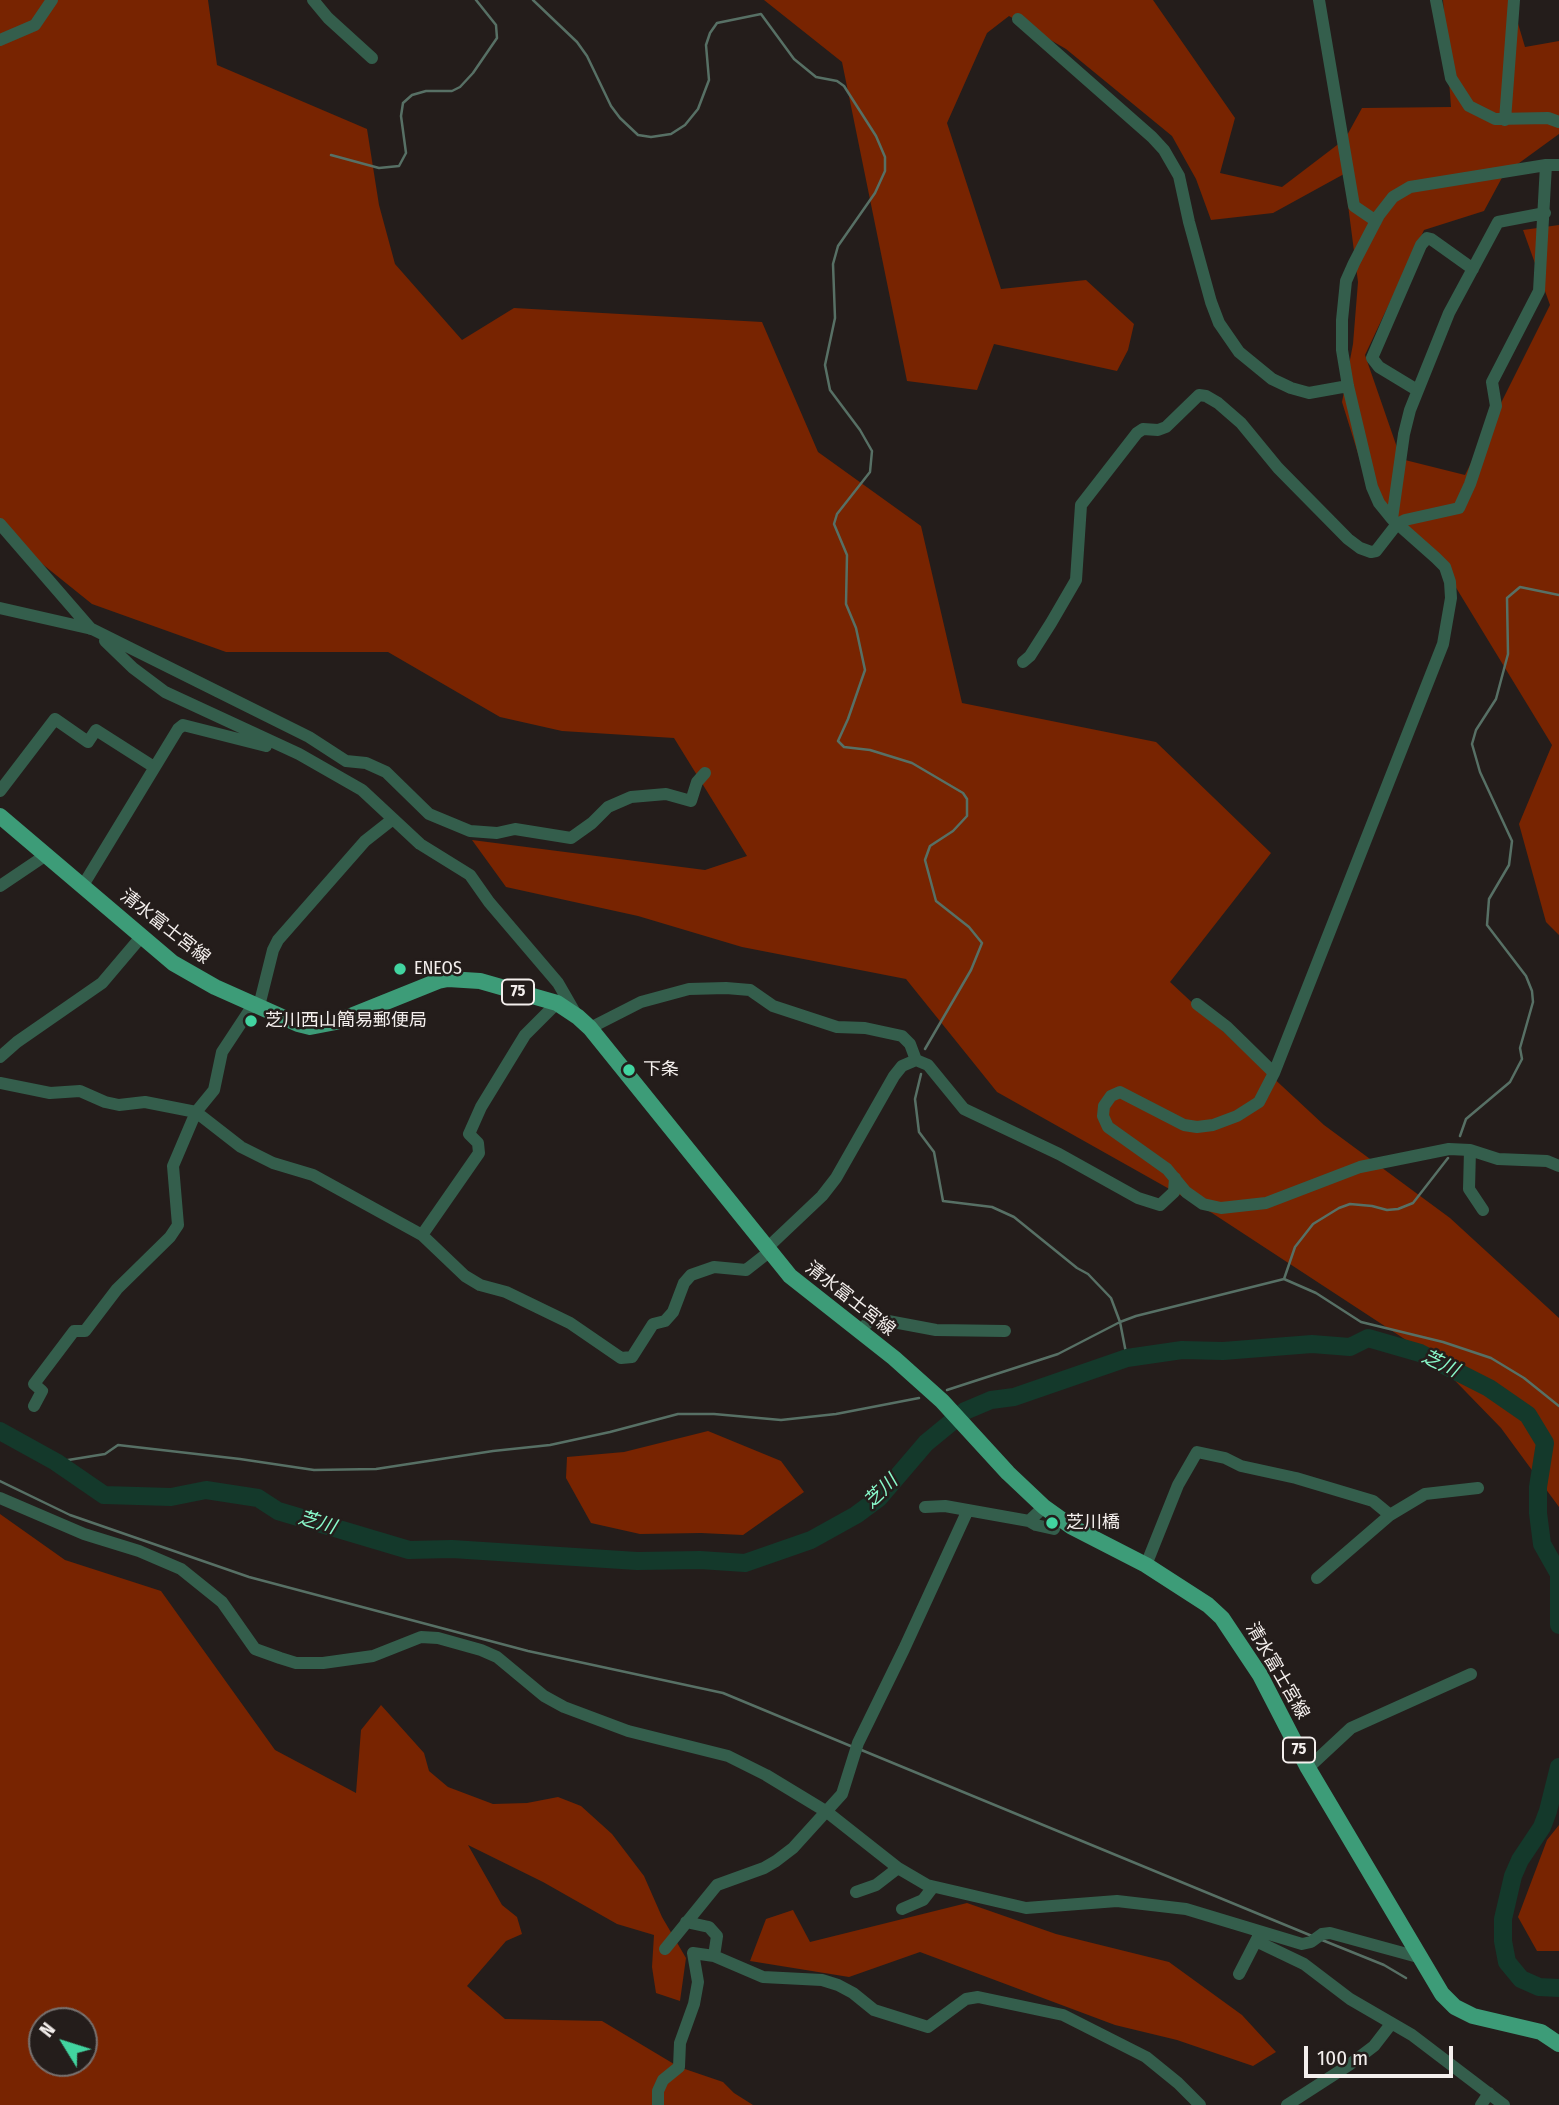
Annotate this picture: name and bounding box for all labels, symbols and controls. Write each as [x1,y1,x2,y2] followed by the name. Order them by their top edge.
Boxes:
[116,885,214,969] street label: 清水富士宮線
[414,958,462,980] place label: ENEOS
[392,961,408,977] marker: ENEOS
[502,980,534,1004] road number: 75
[265,1010,427,1032] place label: 芝川西山簡易郵便局
[243,1013,259,1029] marker: 芝川西山簡易郵便局
[643,1059,679,1081] place label: 下条
[621,1062,637,1078] marker: 下条
[801,1257,899,1341] street label: 清水富士宮線
[1418,1345,1462,1383] water label: 芝川
[859,1471,903,1513] water label: 芝川
[295,1507,339,1539] water label: 芝川
[1066,1512,1120,1534] place label: 芝川橋
[1044,1515,1060,1531] marker: 芝川橋
[1241,1619,1313,1723] street label: 清水富士宮線
[1283,1738,1315,1762] road number: 75
[28,2007,98,2077] north arrow
[35,2018,60,2042] text: N
[1307,2032,1456,2076] scale bar
[1317,2045,1368,2071] text: 100 m

